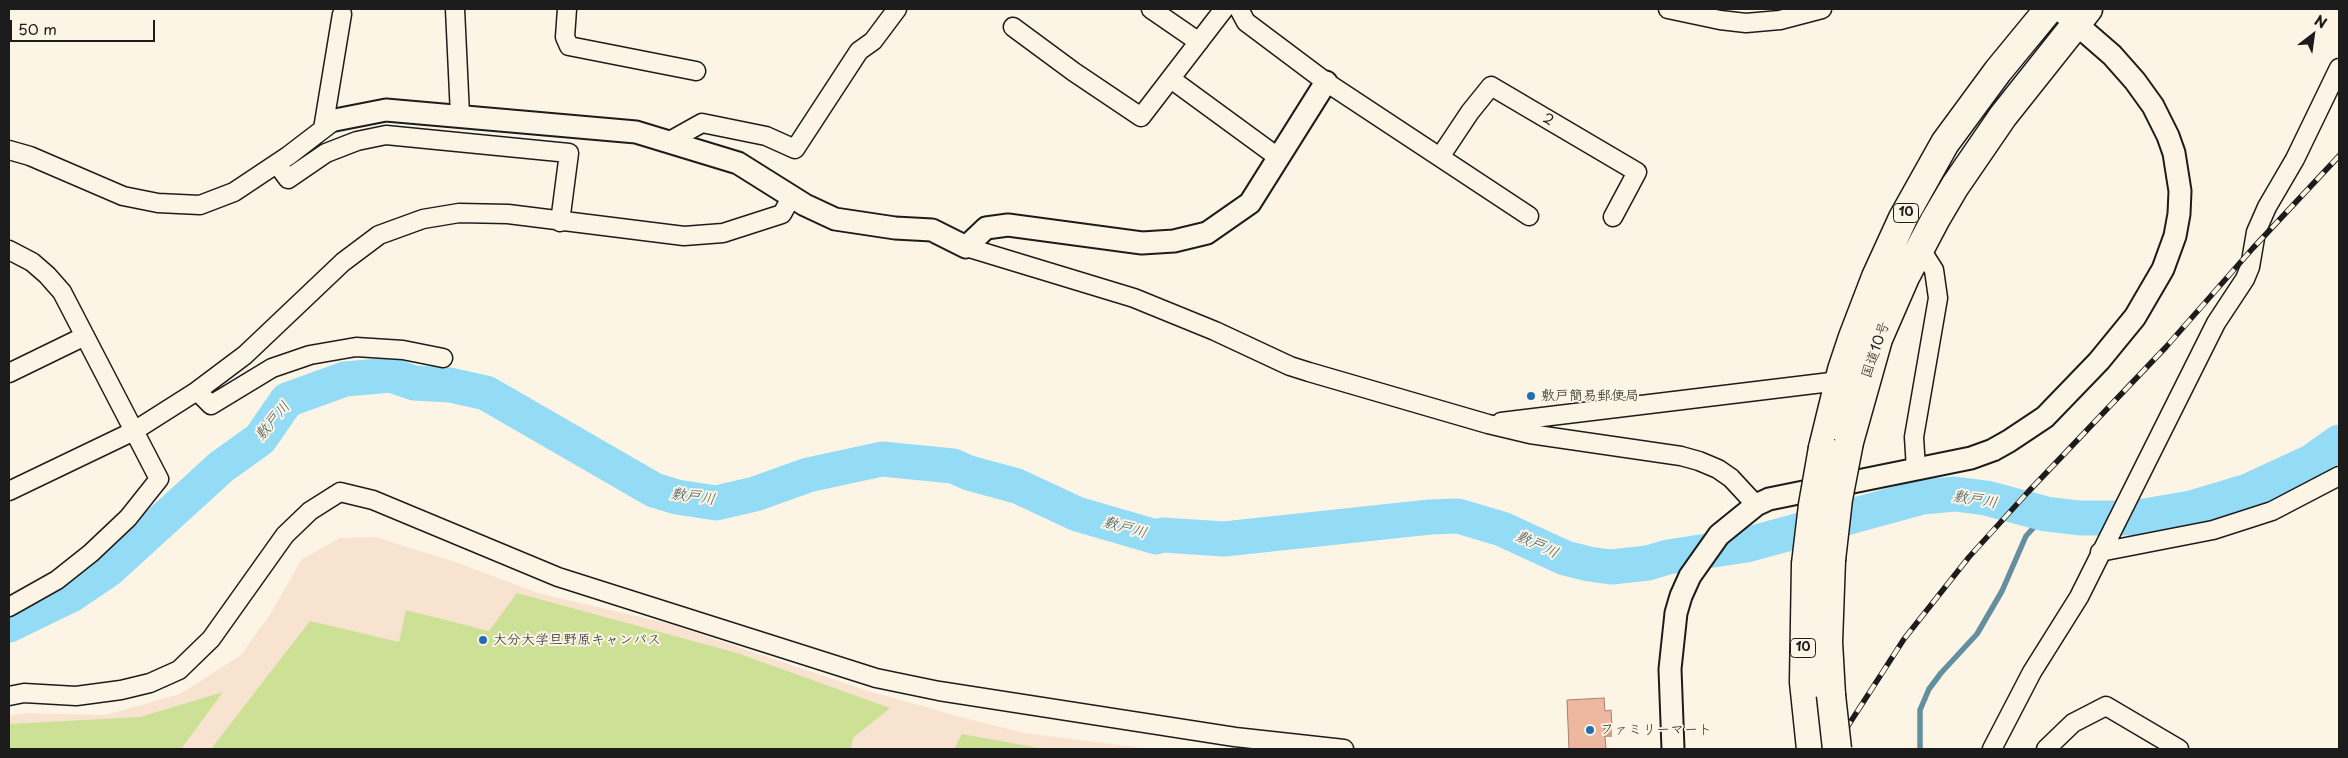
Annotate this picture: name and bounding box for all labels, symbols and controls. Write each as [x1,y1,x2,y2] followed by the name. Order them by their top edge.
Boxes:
[12,10,158,42] scale bar
[2288,10,2338,60] north arrow
[2311,10,2331,33] text: N
[18,17,57,40] text: 50 m
[1539,110,1557,130] street label: 2
[1894,204,1918,222] road number: 10
[1859,320,1893,380] street label: 国道10号
[1541,388,1639,404] place label: 敷戸簡易郵便局
[1525,390,1537,402] marker: 敷戸簡易郵便局
[252,398,294,444] water label: 敷戸川
[669,485,717,509] water label: 敷戸川
[1951,487,1999,513] water label: 敷戸川
[1101,513,1149,543] water label: 敷戸川
[1513,527,1561,563] water label: 敷戸川
[493,632,661,648] place label: 大分大学旦野原キャンパス
[477,634,489,646] marker: 大分大学旦野原キャンパス
[1790,638,1816,658] road number: 10
[1600,722,1712,738] place label: ファミリーマート
[1584,724,1596,736] marker: ファミリーマート

